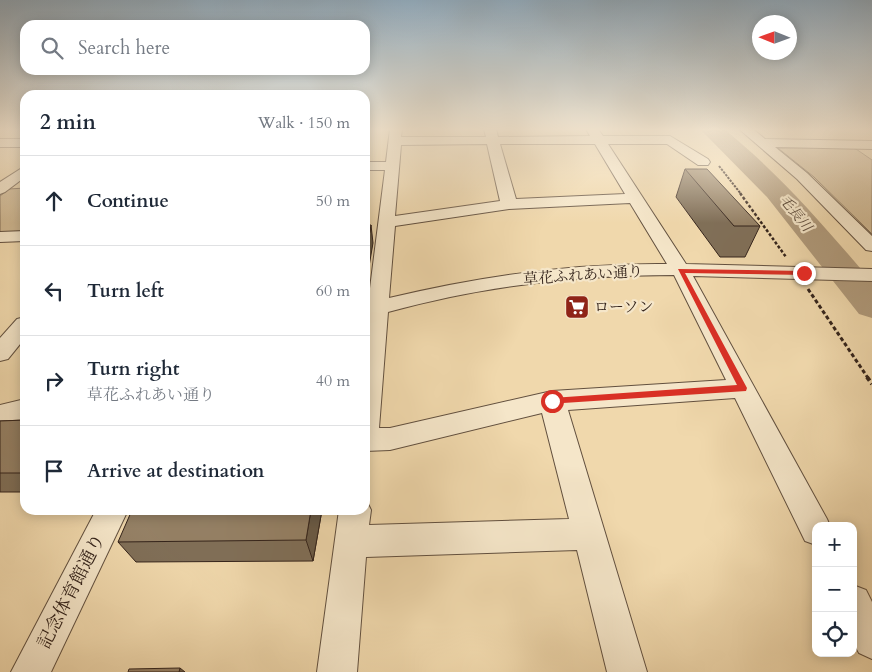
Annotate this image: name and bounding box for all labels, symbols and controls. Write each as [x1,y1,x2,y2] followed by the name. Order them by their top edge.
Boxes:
[752,15,797,60] north arrow
[20,20,370,75] search box
[38,34,66,62] icon: search
[78,35,170,61] text: Search here
[40,108,96,137] text: 2 min
[258,112,350,134] text: Walk · 150 m
[40,187,68,215] icon: ahead
[87,188,169,214] text: Continue
[316,190,350,212] text: 50 m
[775,191,817,237] water label: 毛長川
[522,261,644,289] street label: 草花ふれあい通り
[793,262,816,285] route end
[40,277,68,305] icon: left
[87,278,164,304] text: Turn left
[316,280,350,302] text: 60 m
[564,294,590,320] supermarket icon: ローソン
[594,297,653,317] place label: ローソン
[87,356,179,382] text: Turn right
[40,367,68,395] icon: right
[316,370,350,392] text: 40 m
[87,384,215,406] text: 草花ふれあい通り
[541,390,564,413] route start
[40,457,68,485] icon: arrive
[87,458,264,484] text: Arrive at destination
[812,522,857,657] map controls
[812,522,857,567] button: +
[32,529,111,653] street label: 記念体育館通り
[812,567,857,612] button: −
[812,612,857,657] button: locate

